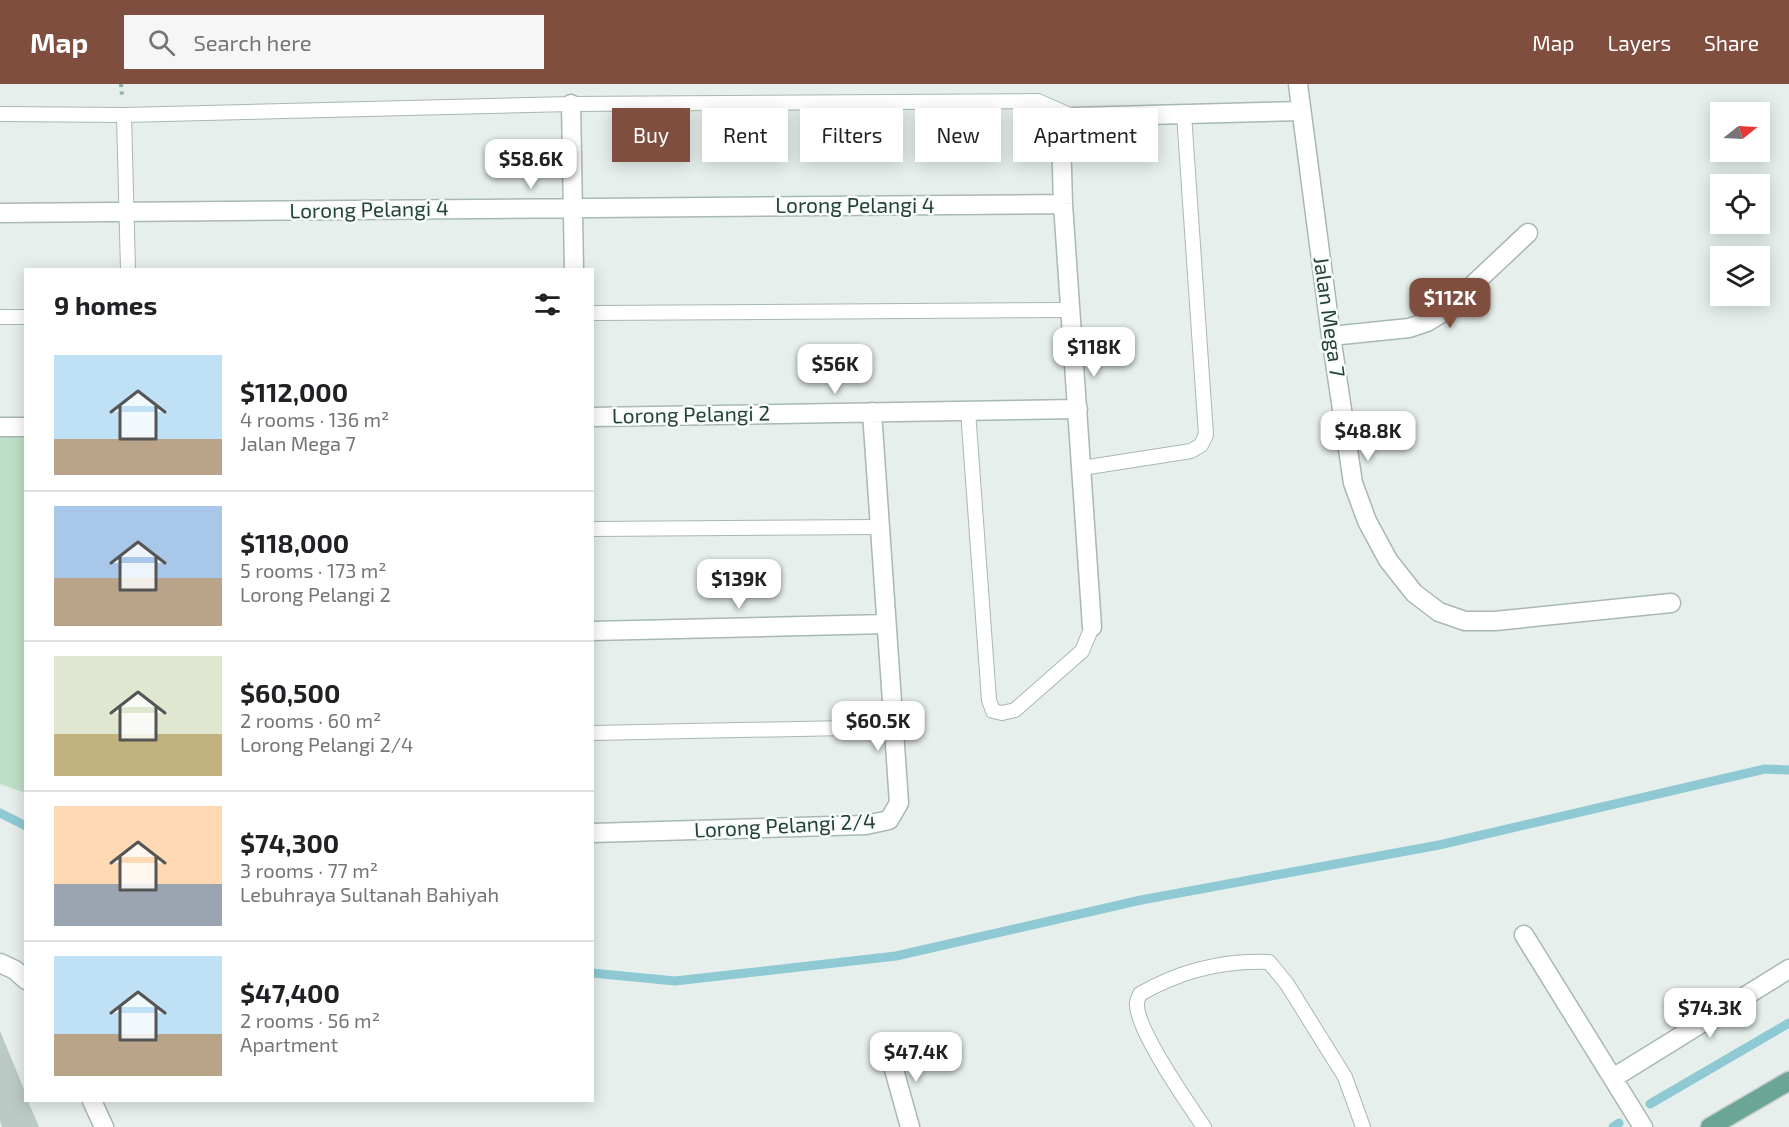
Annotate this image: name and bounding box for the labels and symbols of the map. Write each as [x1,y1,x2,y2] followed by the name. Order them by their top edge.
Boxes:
[1710,102,1770,162] north arrow
[482,139,580,190] pin: $58.6K
[775,192,935,217] street label: Lorong Pelangi 4
[289,195,449,222] street label: Lorong Pelangi 4
[1310,255,1351,379] street label: Jalan Mega 7
[1408,278,1492,329] pin: $112K
[1052,327,1136,378] pin: $118K
[799,344,871,395] pin: $56K
[612,400,770,427] street label: Lorong Pelangi 2
[1319,411,1417,462] pin: $48.8K
[697,559,781,610] pin: $139K
[829,701,927,752] pin: $60.5K
[693,807,876,842] street label: Lorong Pelangi 2/4
[1661,988,1759,1039] pin: $74.3K
[867,1032,965,1083] pin: $47.4K

